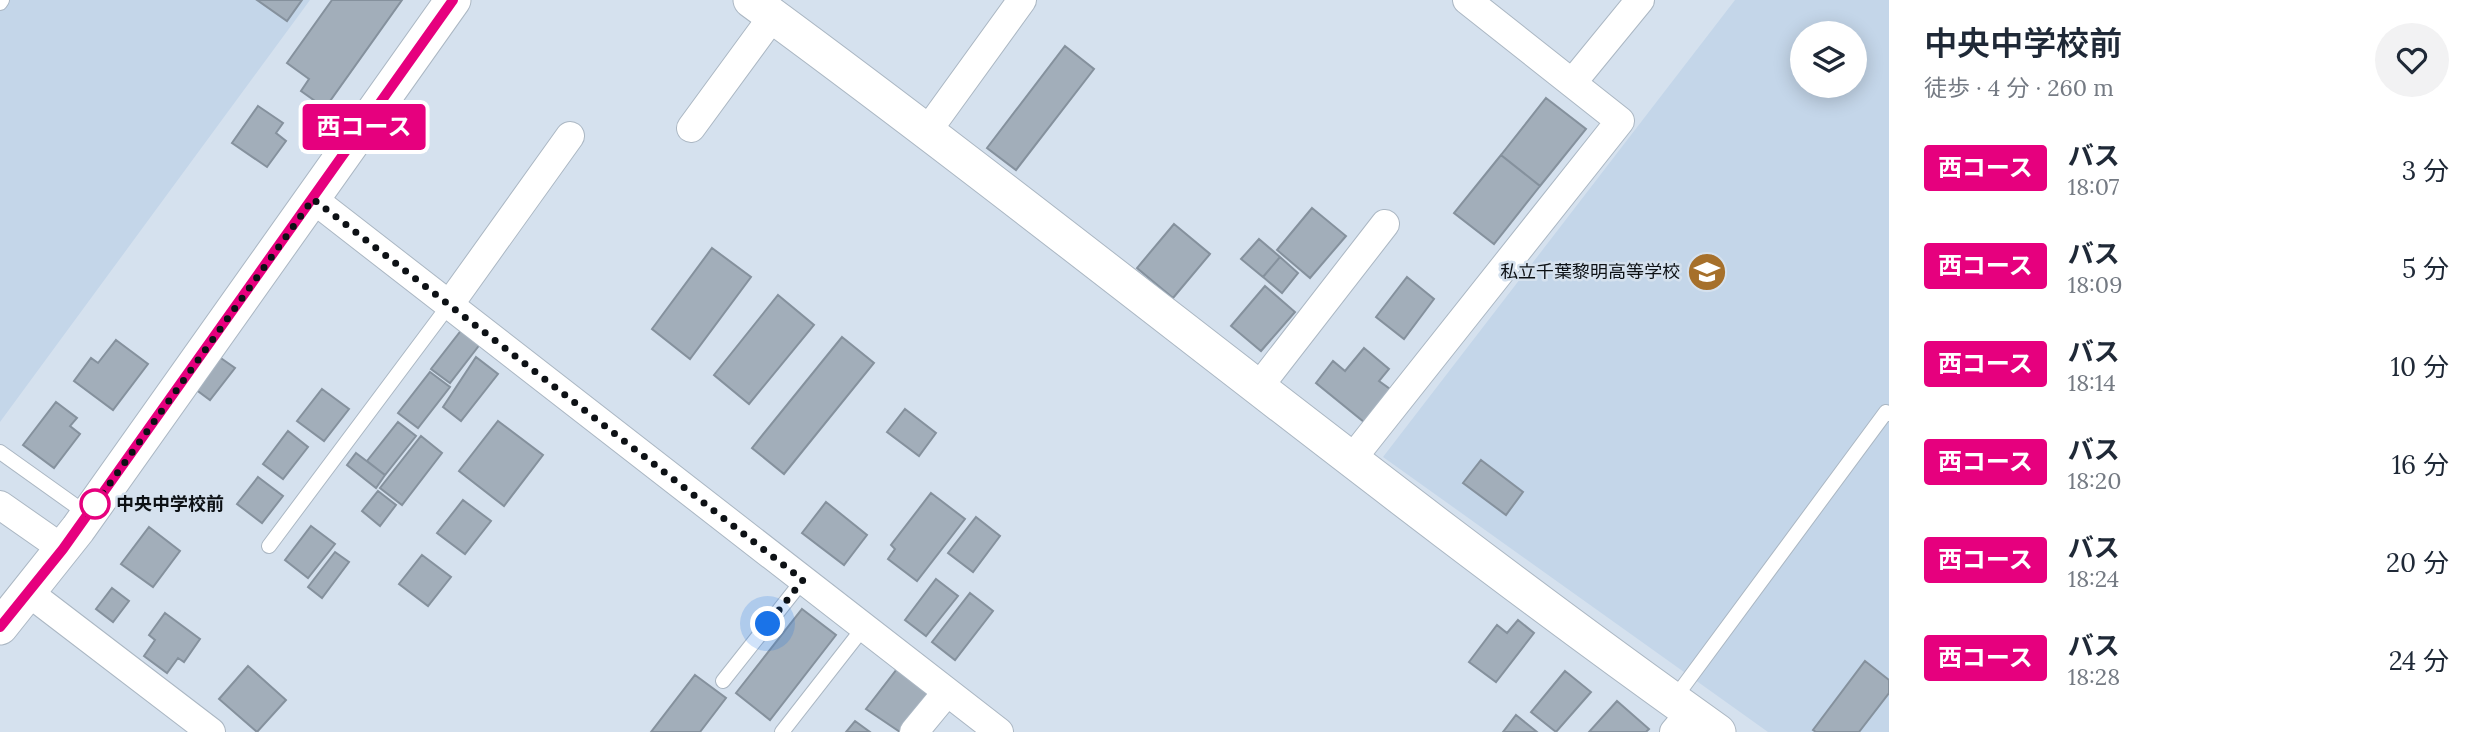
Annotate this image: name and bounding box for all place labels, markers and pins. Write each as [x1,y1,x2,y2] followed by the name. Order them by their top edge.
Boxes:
[1686,251,1728,293] school or university icon: 私立千葉黎明高等学校
[1500,260,1680,283] place label: 私立千葉黎明高等学校
[80,489,110,519] marker: 中央中学校前
[116,492,224,515] place label: 中央中学校前

